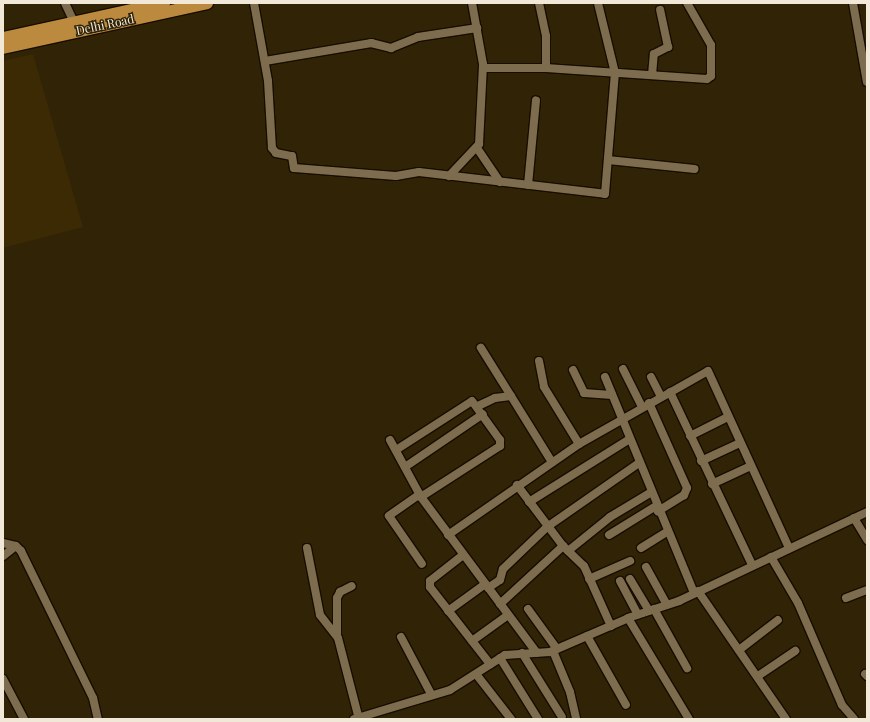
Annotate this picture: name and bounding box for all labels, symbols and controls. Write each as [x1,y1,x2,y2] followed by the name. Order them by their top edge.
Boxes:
[75,12,135,38] street label: Delhi Road

